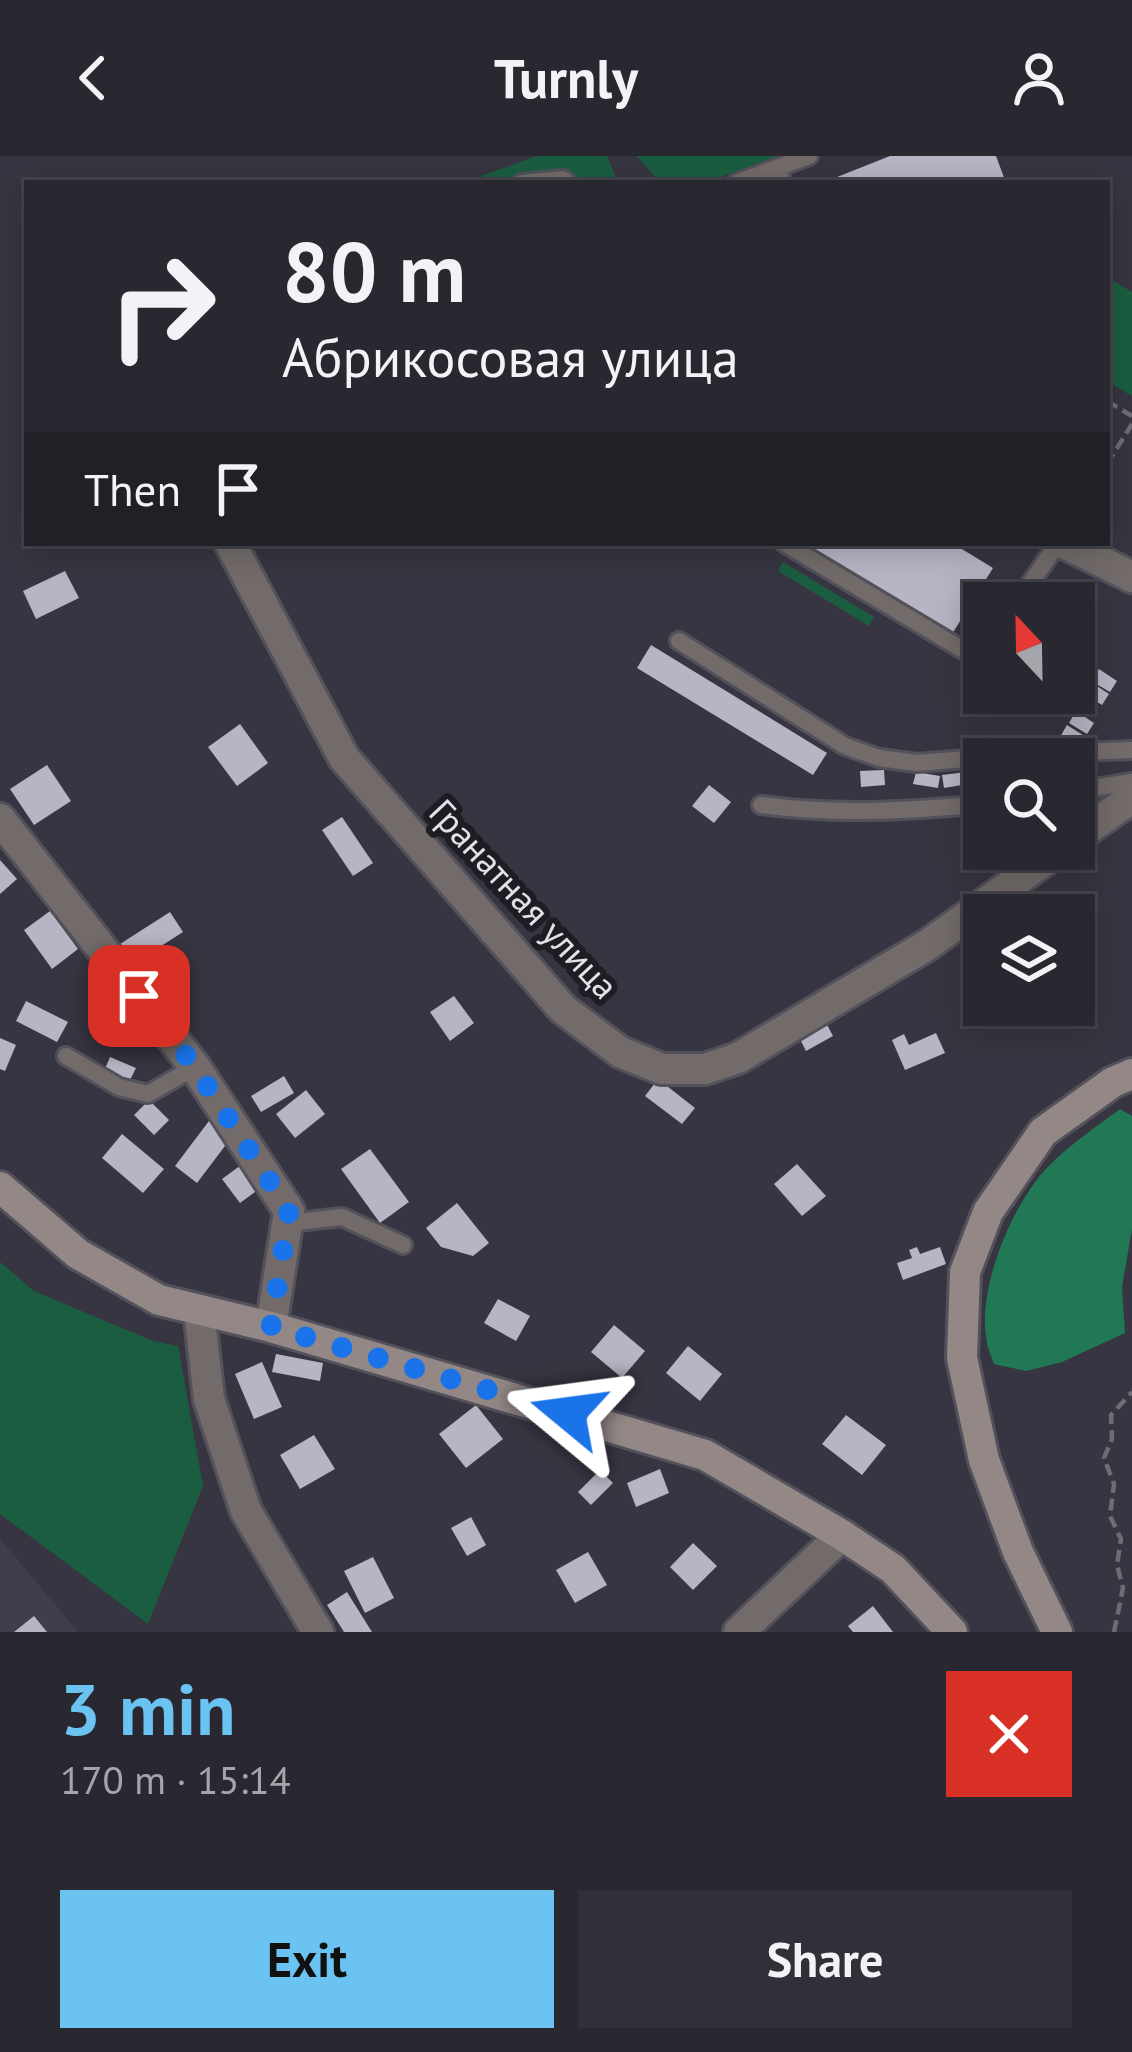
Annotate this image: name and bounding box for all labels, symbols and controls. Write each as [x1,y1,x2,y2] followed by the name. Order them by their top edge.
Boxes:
[494,43,638,113] text: Turnly
[60,45,126,111] icon: back
[1006,45,1072,111] icon: person
[282,216,466,325] text: 80 m
[84,228,240,384] icon: right
[282,322,739,392] text: Абрикосовая улица
[205,456,271,522] icon: arrive
[84,460,181,518] text: Then
[963,582,1095,714] north arrow
[963,582,1095,1026] map controls
[963,738,1095,870] button: search
[420,789,629,1008] street label: Гранатная улица
[963,894,1095,1026] button: layers
[88,945,190,1047] pin
[106,963,172,1029] icon: arrive
[505,1350,631,1476] position arrow
[60,1662,236,1755] text: 3 min
[946,1671,1072,1797] button: close
[60,1754,291,1805] text: 170 m · 15:14
[60,1890,554,2028] button: Exit
[578,1890,1072,2028] button: Share

